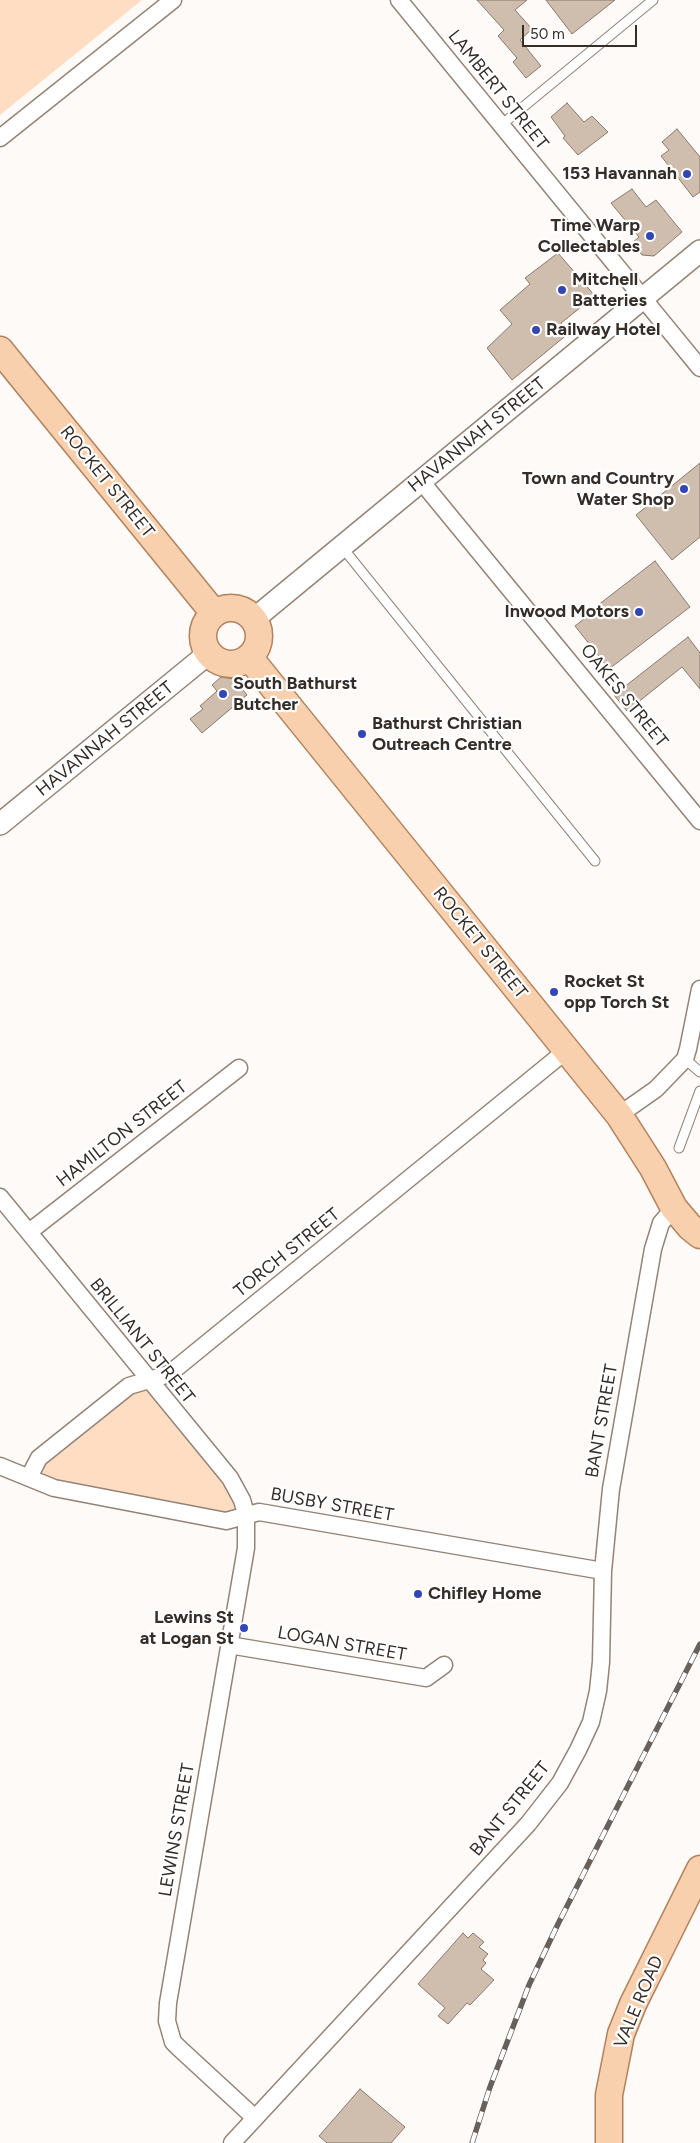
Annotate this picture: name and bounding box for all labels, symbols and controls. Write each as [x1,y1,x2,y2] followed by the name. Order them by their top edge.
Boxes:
[525,15,640,47] scale bar
[530,25,565,43] text: 50 m
[443,26,553,154] street label: LAMBERT STREET
[562,163,677,185] place label: 153 Havannah
[681,168,693,180] marker: 153 Havannah
[538,215,640,258] place label: Time Warp Collectables
[644,230,656,242] marker: Time Warp Collectables
[572,269,647,312] place label: Mitchell Batteries
[556,284,568,296] marker: Mitchell Batteries
[546,319,661,341] place label: Railway Hotel
[530,324,542,336] marker: Railway Hotel
[404,373,550,497] street label: HAVANNAH STREET
[55,422,159,542] street label: ROCKET STREET
[522,468,674,510] place label: Town and Country Water Shop
[678,483,690,495] marker: Town and Country Water Shop
[505,601,629,623] place label: Inwood Motors
[633,606,645,618] marker: Inwood Motors
[576,640,672,752] street label: OAKES STREET
[233,673,357,716] place label: South Bathurst Butcher
[32,677,178,801] street label: HAVANNAH STREET
[217,688,229,700] marker: South Bathurst Butcher
[372,713,522,756] place label: Bathurst Christian Outreach Centre
[356,728,368,740] marker: Bathurst Christian Outreach Centre
[428,883,532,1003] street label: ROCKET STREET
[564,971,670,1014] place label: Rocket St opp Torch St
[548,986,560,998] marker: Rocket St opp Torch St
[52,1076,192,1192] street label: HAMILTON STREET
[230,1204,344,1302] street label: TORCH STREET
[85,1274,199,1408] street label: BRILLIANT STREET
[581,1362,623,1480] street label: BANT STREET
[269,1484,395,1526] street label: BUSBY STREET
[428,1583,541,1605] place label: Chifley Home
[412,1588,424,1600] marker: Chifley Home
[140,1607,234,1650] place label: Lewins St at Logan St
[238,1622,250,1634] marker: Lewins St at Logan St
[276,1622,408,1666] street label: LOGAN STREET
[465,1758,555,1860] street label: BANT STREET
[155,1762,199,1898] street label: LEWINS STREET
[610,1953,668,2051] street label: VALE ROAD

